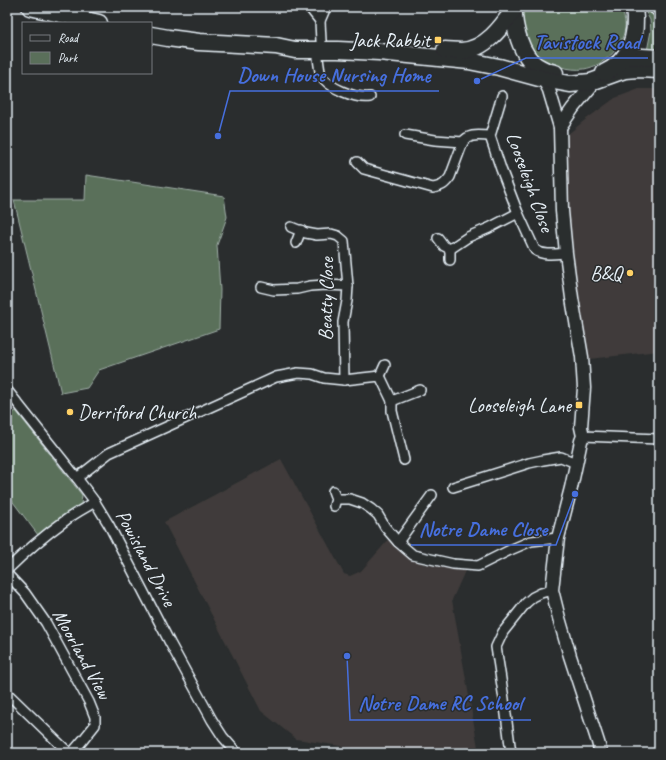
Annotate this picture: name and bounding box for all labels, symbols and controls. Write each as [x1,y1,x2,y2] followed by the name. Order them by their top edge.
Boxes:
[22,22,152,74] legend
[526,25,648,58] callout: Tavistock Road
[349,28,432,53] place label: Jack Rabbit
[534,29,644,55] text: Tavistock Road
[58,30,80,46] text: Road
[433,35,443,45] marker: Jack Rabbit
[58,50,79,66] text: Park
[230,58,439,91] callout: Down House Nursing Home
[237,62,433,88] text: Down House Nursing Home
[500,129,560,237] street label: Looseleigh Close
[313,256,339,341] street label: Beatty Close
[590,261,624,286] place label: B&Q
[625,268,635,278] marker: B&Q
[468,393,572,418] place label: Looseleigh Lane
[78,400,197,425] place label: Derriford Church
[574,400,584,410] marker: Looseleigh Lane
[65,407,75,417] marker: Derriford Church
[110,506,183,612] street label: Powisland Drive
[411,512,556,545] callout: Notre Dame Close
[419,516,549,542] text: Notre Dame Close
[47,604,118,705] street label: Moorland View
[350,687,531,720] callout: Notre Dame RC School
[358,690,526,716] text: Notre Dame RC School

